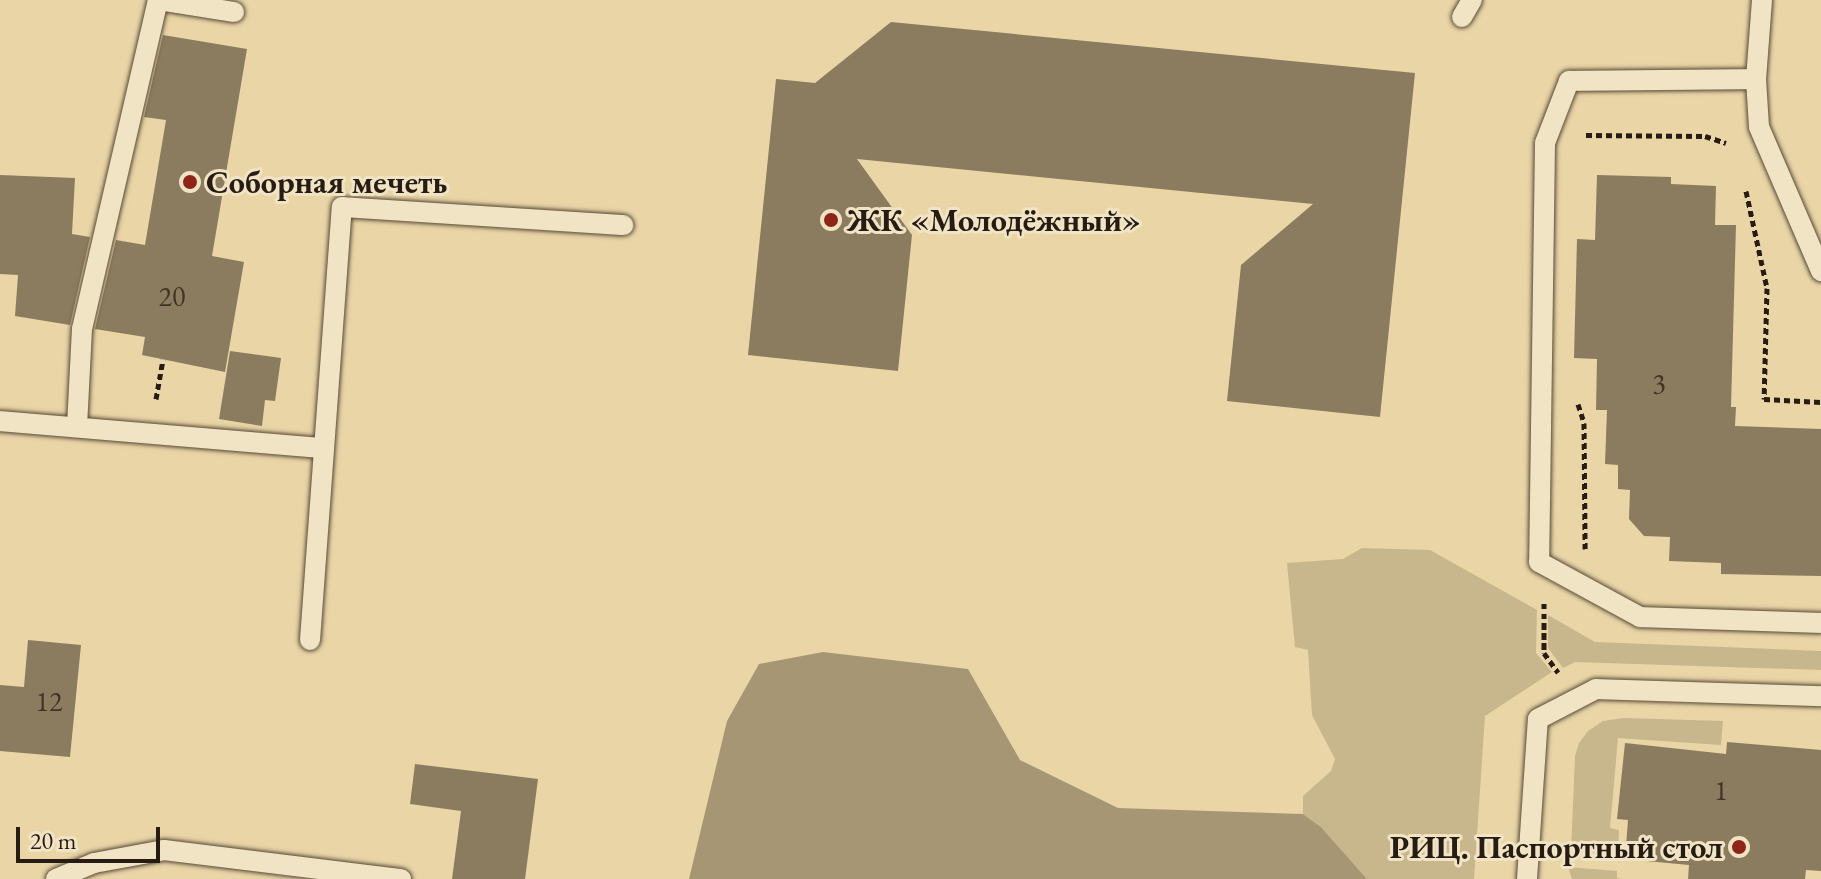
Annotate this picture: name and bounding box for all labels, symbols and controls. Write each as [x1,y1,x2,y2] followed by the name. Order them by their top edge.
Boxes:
[206,163,447,201] place label: Соборная мечеть
[181,173,199,191] marker: Соборная мечеть
[847,201,1141,239] place label: ЖК «Молодёжный»
[822,211,840,229] marker: ЖК «Молодёжный»
[159,279,185,313] house number: 20
[1652,366,1666,400] house number: 3
[36,684,62,718] house number: 12
[1714,773,1728,807] house number: 1
[20,811,164,861] scale bar
[30,825,77,856] text: 20 m
[1390,828,1723,866] place label: РИЦ. Паспортный стол
[1730,838,1748,856] marker: РИЦ. Паспортный стол

